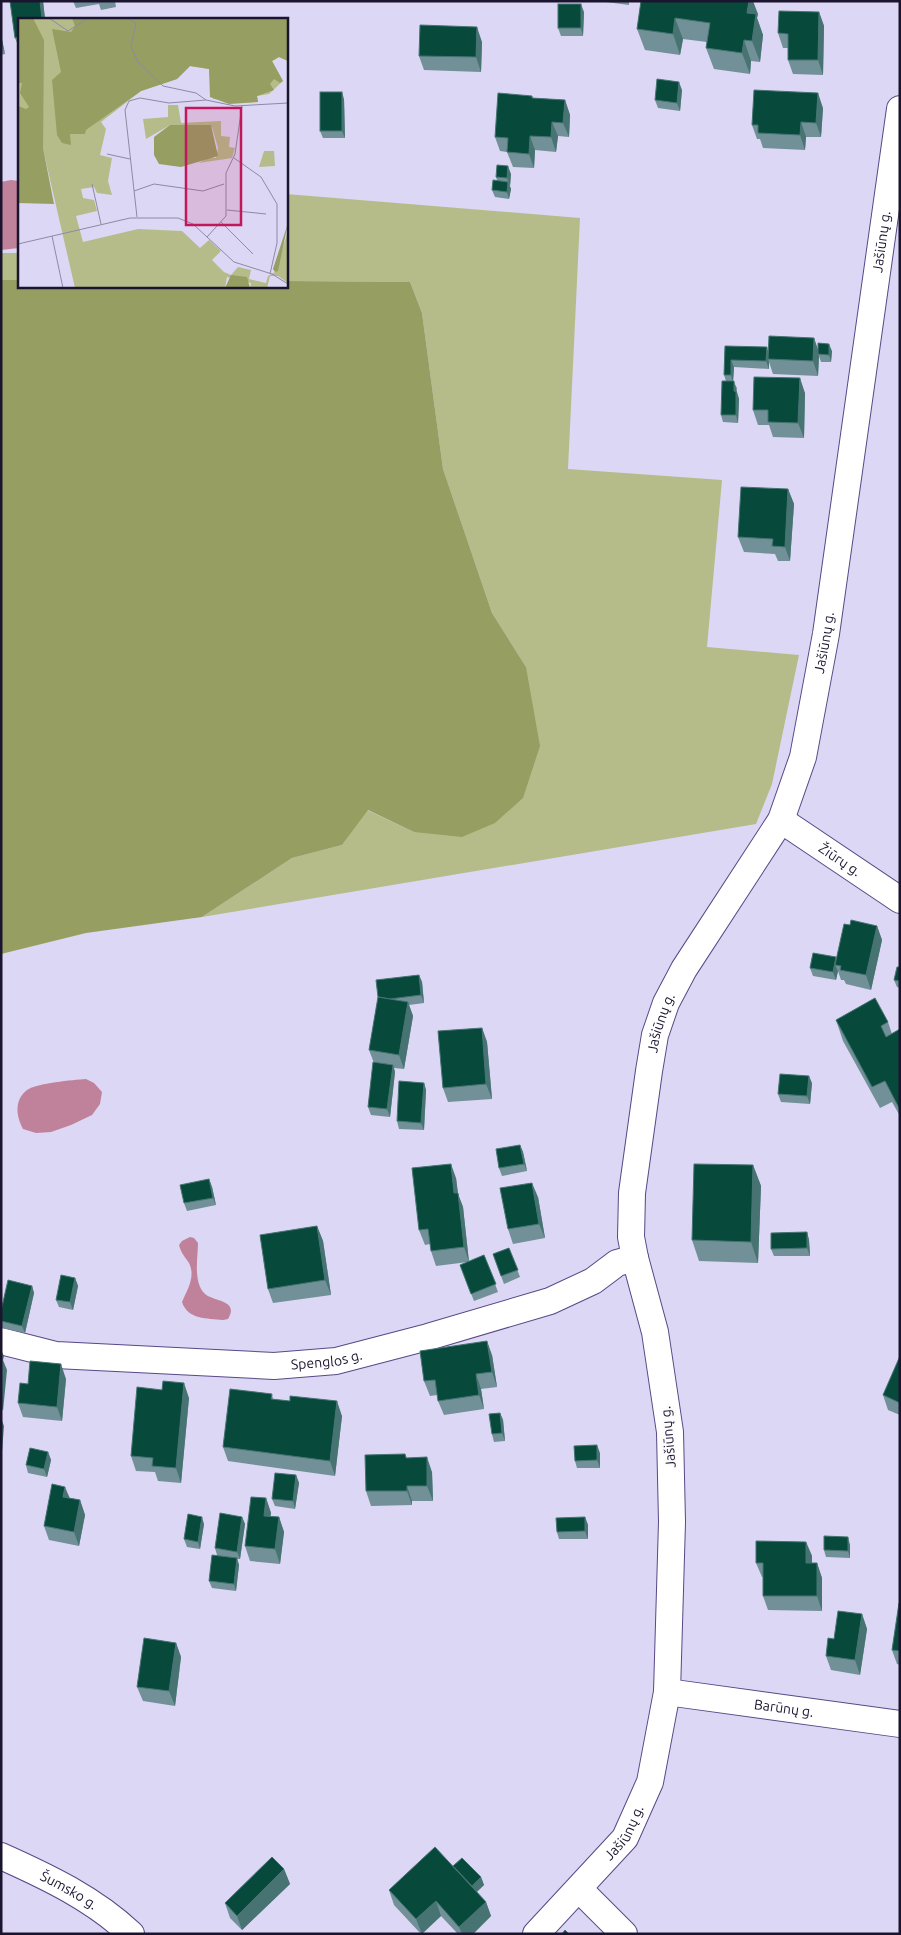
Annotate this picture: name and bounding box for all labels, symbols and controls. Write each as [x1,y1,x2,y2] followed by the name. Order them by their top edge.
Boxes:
[18,18,288,288] inset map
[869,210,894,274] street label: Jašiūnų g.
[811,611,837,675] street label: Jašiūnų g.
[816,839,864,880] street label: Žiūrų g.
[644,990,678,1054] street label: Jašiūnų g.
[290,1346,364,1373] street label: Spenglos g.
[657,1405,679,1469] street label: Jašiūnų g.
[753,1696,815,1720] street label: Barūnų g.
[601,1803,647,1863] street label: Jašiūnų g.
[38,1867,101,1913] street label: Šumsko g.

